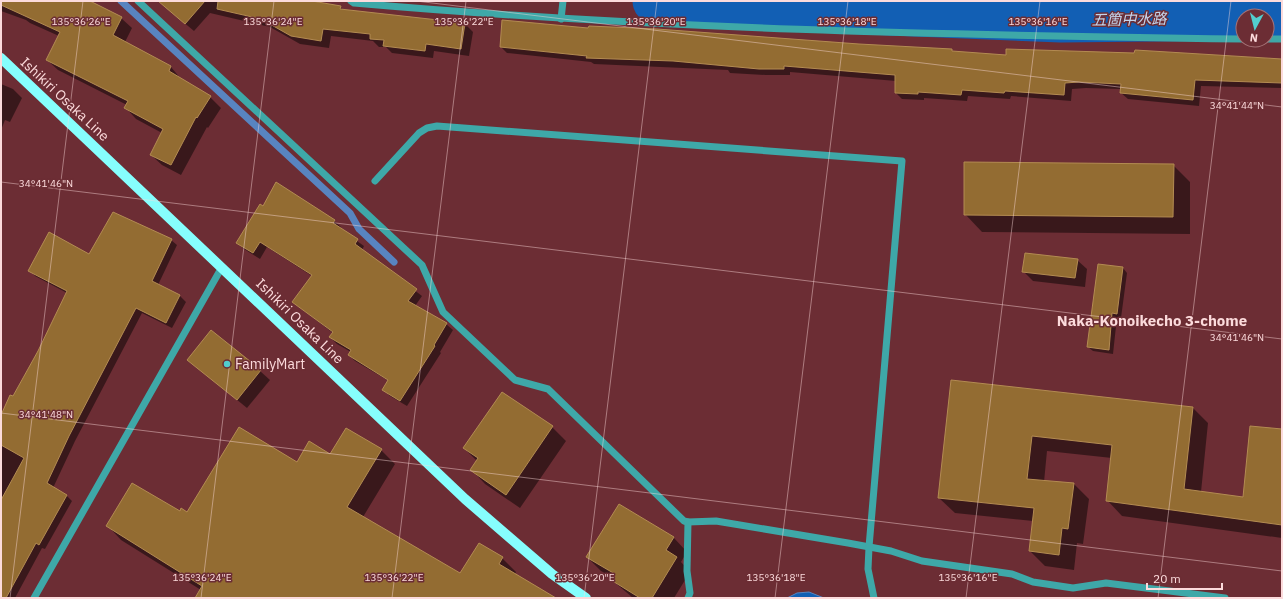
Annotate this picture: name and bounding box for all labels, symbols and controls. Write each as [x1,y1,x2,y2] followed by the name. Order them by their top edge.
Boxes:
[1235,8,1275,48] north arrow
[1091,9,1169,29] water label: 五箇中水路
[51,15,111,28] text: 135°36'26"E
[243,15,303,28] text: 135°36'24"E
[434,15,494,28] text: 135°36'22"E
[626,15,686,28] text: 135°36'20"E
[817,15,877,28] text: 135°36'18"E
[1008,15,1068,28] text: 135°36'16"E
[1249,30,1259,45] text: N
[17,53,113,145] street label: Ishikiri Osaka Line
[1210,99,1264,112] text: 34°41'44"N
[19,177,73,190] text: 34°41'46"N
[252,275,348,368] street label: Ishikiri Osaka Line
[1057,311,1247,330] district label: Naka-Konoikecho 3-chome
[1210,331,1264,344] text: 34°41'46"N
[235,355,305,373] place label: FamilyMart
[222,359,232,369] marker: FamilyMart
[19,408,73,421] text: 34°41'48"N
[1147,565,1222,591] scale bar
[172,571,232,584] text: 135°36'24"E
[364,571,424,584] text: 135°36'22"E
[555,571,615,584] text: 135°36'20"E
[746,571,806,584] text: 135°36'18"E
[938,571,998,584] text: 135°36'16"E
[1153,571,1181,586] text: 20 m

